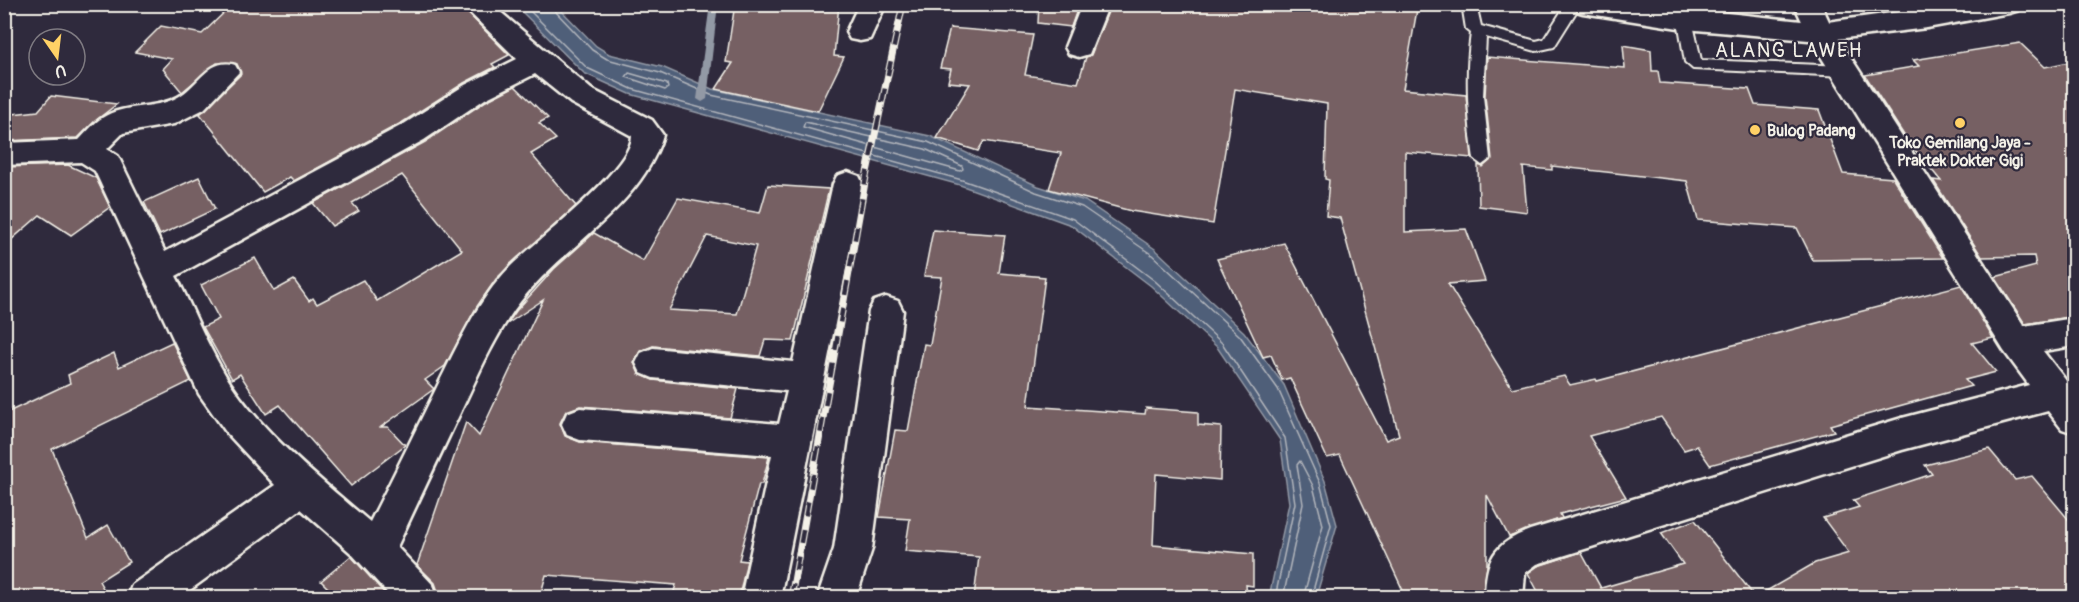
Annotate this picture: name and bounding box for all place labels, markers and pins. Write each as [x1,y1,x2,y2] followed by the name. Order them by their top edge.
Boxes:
[1953,116,1967,130] marker: Toko Gemilang Jaya - Praktek Dokter Gigi
[1767,121,1856,141] place label: Bulog Padang
[1748,123,1762,137] marker: Bulog Padang
[1888,133,2031,171] place label: Toko Gemilang Jaya - Praktek Dokter Gigi

